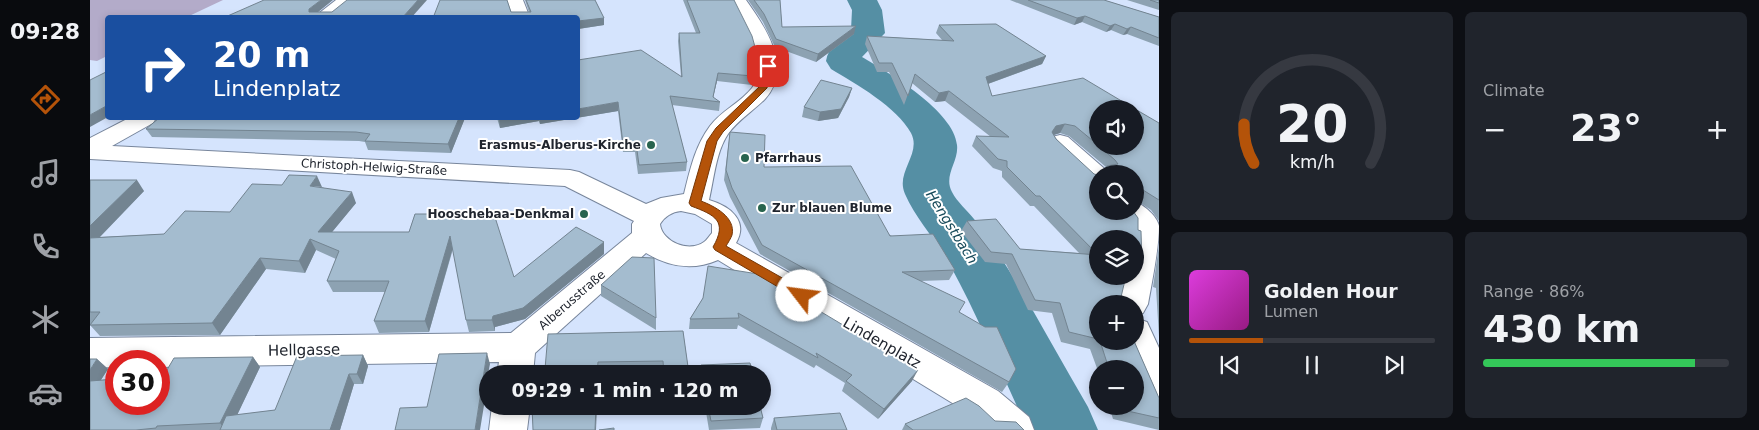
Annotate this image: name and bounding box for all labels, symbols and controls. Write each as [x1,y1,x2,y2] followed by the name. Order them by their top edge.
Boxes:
[10,19,80,44] text: 09:28
[130,35,195,100] icon: right
[213,35,310,75] text: 20 m
[747,45,789,87] pin
[754,52,782,80] icon: arrive
[213,76,341,101] text: Lindenplatz
[1483,81,1545,100] text: Climate
[28,82,63,117] icon: directions
[1276,94,1348,154] text: 20
[1089,100,1144,415] map controls
[1089,100,1144,155] button: sound
[1570,106,1642,150] text: 23°
[1483,113,1506,146] text: −
[1706,113,1729,146] text: +
[479,138,641,152] place label: Erasmus-Alberus-Kirche
[645,139,657,151] marker: Erasmus-Alberus-Kirche
[755,151,821,165] place label: Pfarrhaus
[1289,151,1335,172] text: km/h
[739,152,751,164] marker: Pfarrhaus
[28,156,63,191] icon: music
[300,156,448,178] street label: Christoph-Helwig-Straße
[1089,165,1144,220] button: search
[923,187,981,267] water label: Hengstbach
[772,201,892,215] place label: Zur blauen Blume
[756,202,768,214] marker: Zur blauen Blume
[427,207,574,221] place label: Hooschebaa-Denkmal
[578,208,590,220] marker: Hooschebaa-Denkmal
[28,229,63,264] icon: phone
[1089,230,1144,285] button: layers
[536,267,608,333] street label: Alberusstraße
[775,269,827,321] position arrow
[1264,280,1398,302] text: Golden Hour
[1483,282,1585,301] text: Range · 86%
[1089,295,1144,350] button: +
[28,302,63,337] icon: climate
[1264,302,1318,321] text: Lumen
[1483,307,1640,351] text: 430 km
[840,313,924,373] street label: Lindenplatz
[268,340,340,360] street label: Hellgasse
[105,350,170,415] speed limit sign: 30
[1216,351,1244,379] icon: previous
[1298,351,1326,379] icon: pause
[1380,351,1408,379] icon: next
[1089,360,1144,415] button: −
[28,376,63,411] icon: car
[511,379,739,401] text: 09:29 · 1 min · 120 m

